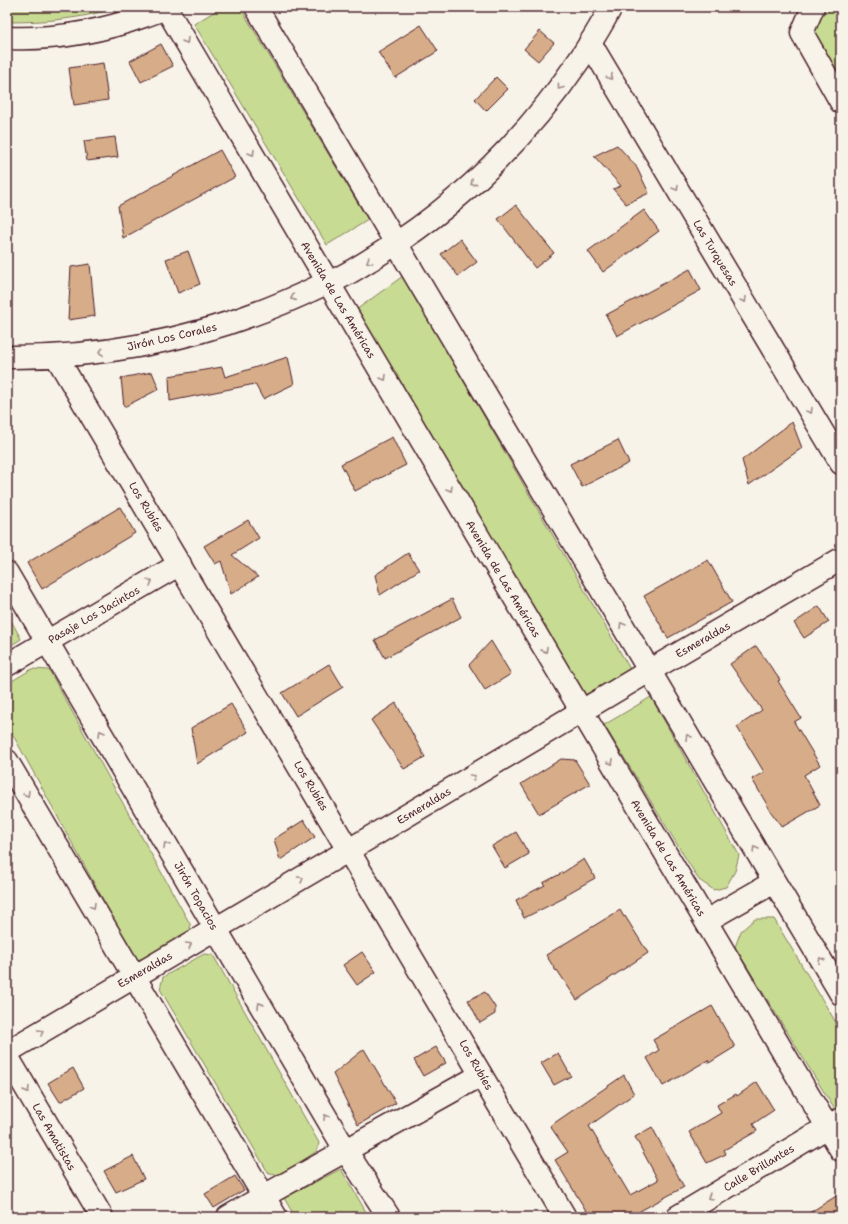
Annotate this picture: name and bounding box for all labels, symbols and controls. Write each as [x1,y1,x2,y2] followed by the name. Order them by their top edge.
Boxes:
[181,37,188,45] one-way arrow
[605,73,613,80] one-way arrow
[558,82,565,89] one-way arrow
[247,149,254,156] one-way arrow
[470,179,478,186] one-way arrow
[672,184,679,191] one-way arrow
[689,217,741,289] street label: Las Turquesas
[297,239,379,361] street label: Avenida de Las Américas
[366,256,373,263] one-way arrow
[289,294,296,302] one-way arrow
[739,296,746,303] one-way arrow
[126,319,218,355] street label: Jirón Los Corales
[98,347,104,356] one-way arrow
[380,374,387,381] one-way arrow
[806,407,813,414] one-way arrow
[125,479,167,535] street label: Los Rubíes
[446,485,453,492] one-way arrow
[462,518,544,640] street label: Avenida de Las Américas
[146,580,153,587] one-way arrow
[45,583,143,647] street label: Pasaje Los Jacintos
[673,618,733,662] street label: Esmeraldas
[619,622,627,629] one-way arrow
[541,645,548,653] one-way arrow
[98,730,105,737] one-way arrow
[686,734,693,741] one-way arrow
[607,757,614,765] one-way arrow
[290,758,332,814] street label: Los Rubíes
[469,774,476,781] one-way arrow
[394,784,454,828] street label: Esmeraldas
[22,790,29,798] one-way arrow
[627,797,709,919] street label: Avenida de Las Américas
[164,842,171,849] one-way arrow
[752,846,759,853] one-way arrow
[170,859,222,933] street label: Jirón Topacios
[297,876,304,883] one-way arrow
[89,902,96,909] one-way arrow
[185,942,192,949] one-way arrow
[115,948,175,992] street label: Esmeraldas
[819,957,826,964] one-way arrow
[258,1002,265,1009] one-way arrow
[37,1029,44,1036] one-way arrow
[456,1037,496,1093] street label: Los Rubíes
[22,1086,29,1093] one-way arrow
[29,1101,79,1173] street label: Las Amatistas
[324,1114,331,1121] one-way arrow
[721,1141,797,1195] street label: Calle Brillantes
[707,1193,714,1200] one-way arrow

